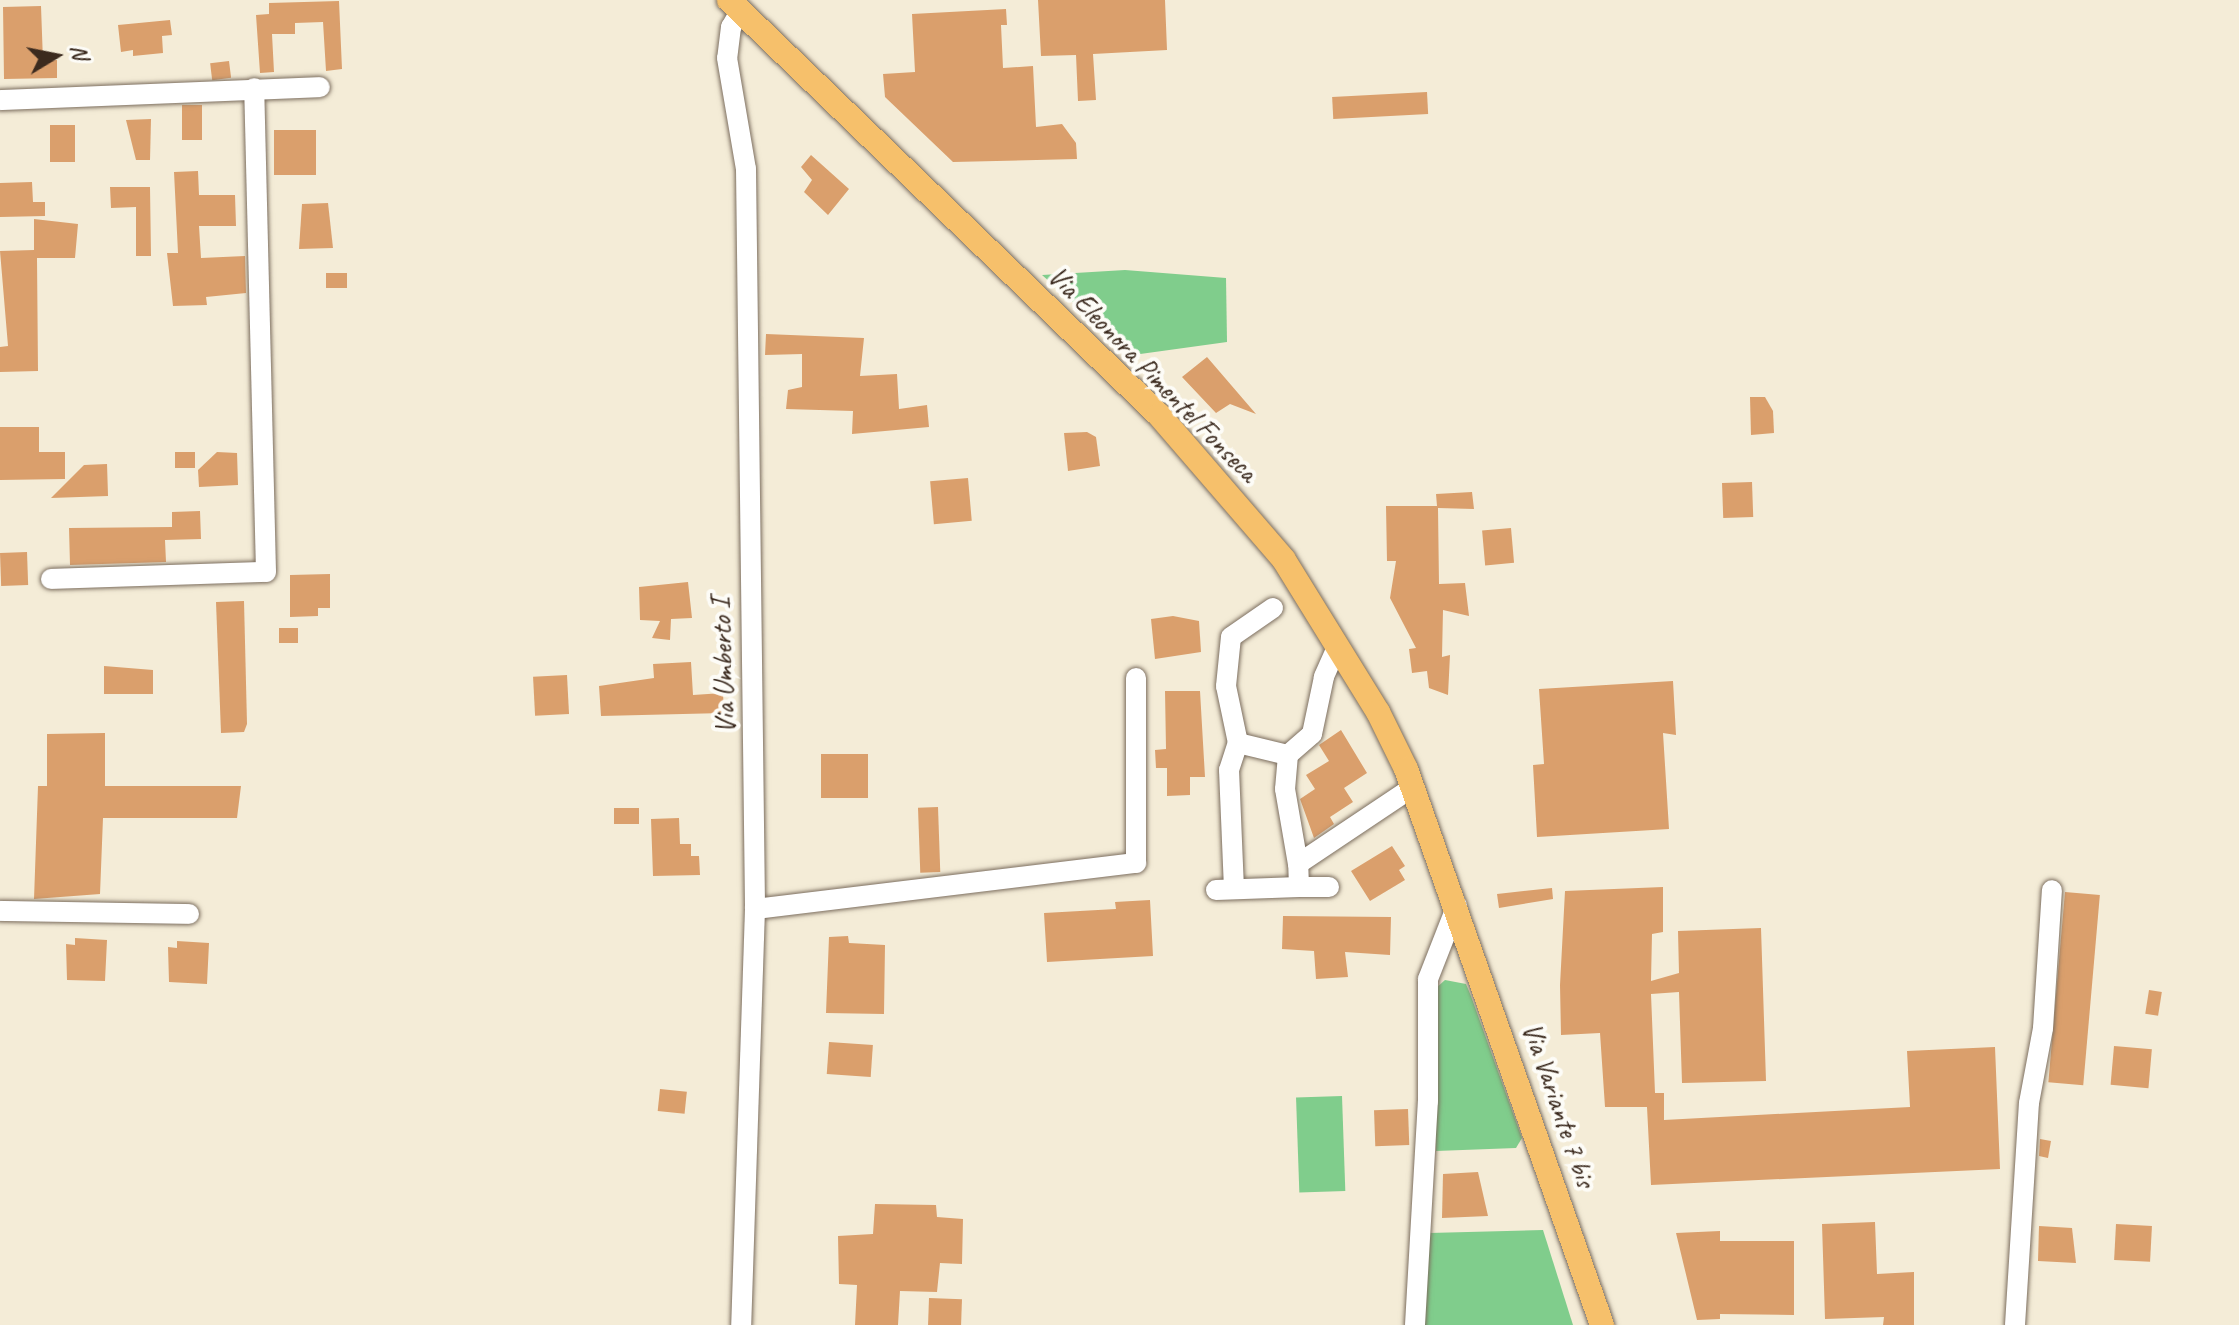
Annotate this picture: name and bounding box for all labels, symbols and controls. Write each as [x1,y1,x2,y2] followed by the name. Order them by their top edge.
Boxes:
[16,16,96,96] north arrow
[65,43,95,61] text: N
[1041,259,1265,489] street label: Via Eleonora Pimentel Fonseca
[704,598,742,734] street label: Via Umberto I
[1515,1018,1603,1192] street label: Via Variante 7 bis

